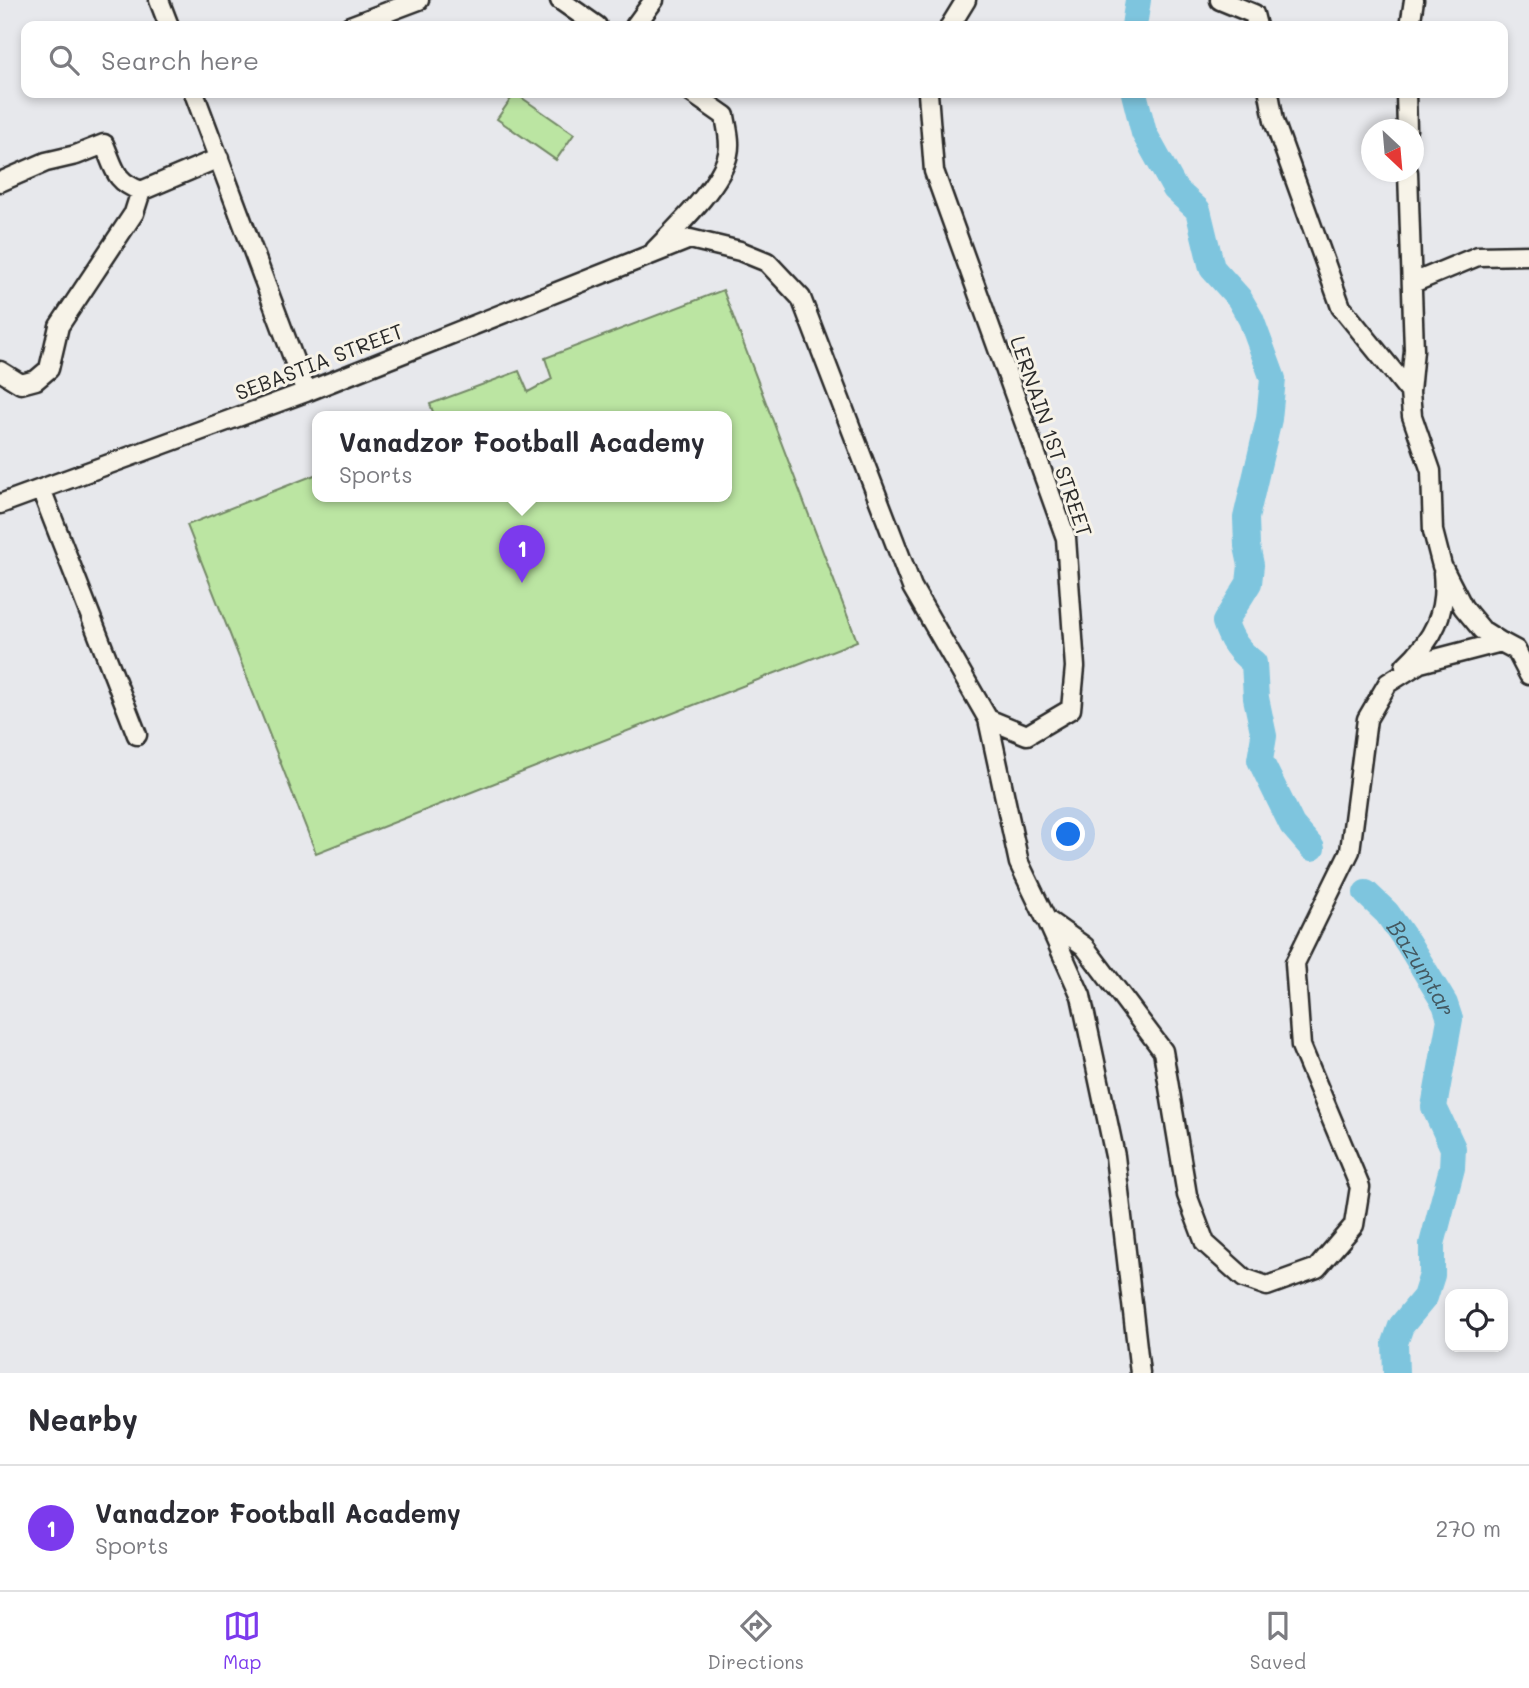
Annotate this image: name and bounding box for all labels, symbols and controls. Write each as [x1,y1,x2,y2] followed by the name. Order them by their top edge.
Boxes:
[21,21,1508,98] search box
[45,41,83,79] icon: search
[101,43,259,77] text: Search here
[1361,119,1424,182] north arrow
[231,316,407,406] street label: SEBASTIA STREET
[1005,332,1099,540] street label: LERNAIN 1ST STREET
[312,411,732,502] popup
[339,425,705,459] text: Vanadzor Football Academy
[339,459,413,489] text: Sports
[499,525,545,583] pin: 1
[1051,817,1085,851] your location
[1381,913,1463,1019] water label: Bazumtar
[1445,1289,1508,1352] map controls
[1445,1289,1508,1352] button: locate
[28,1399,138,1439] text: Nearby
[95,1496,461,1530] text: Vanadzor Football Academy
[46,1513,56,1543] text: 1
[1436,1513,1501,1543] text: 270 m
[95,1530,169,1560] text: Sports
[223,1607,262,1674] tab: Map
[707,1607,804,1674] tab: Directions
[1250,1607,1306,1674] tab: Saved

